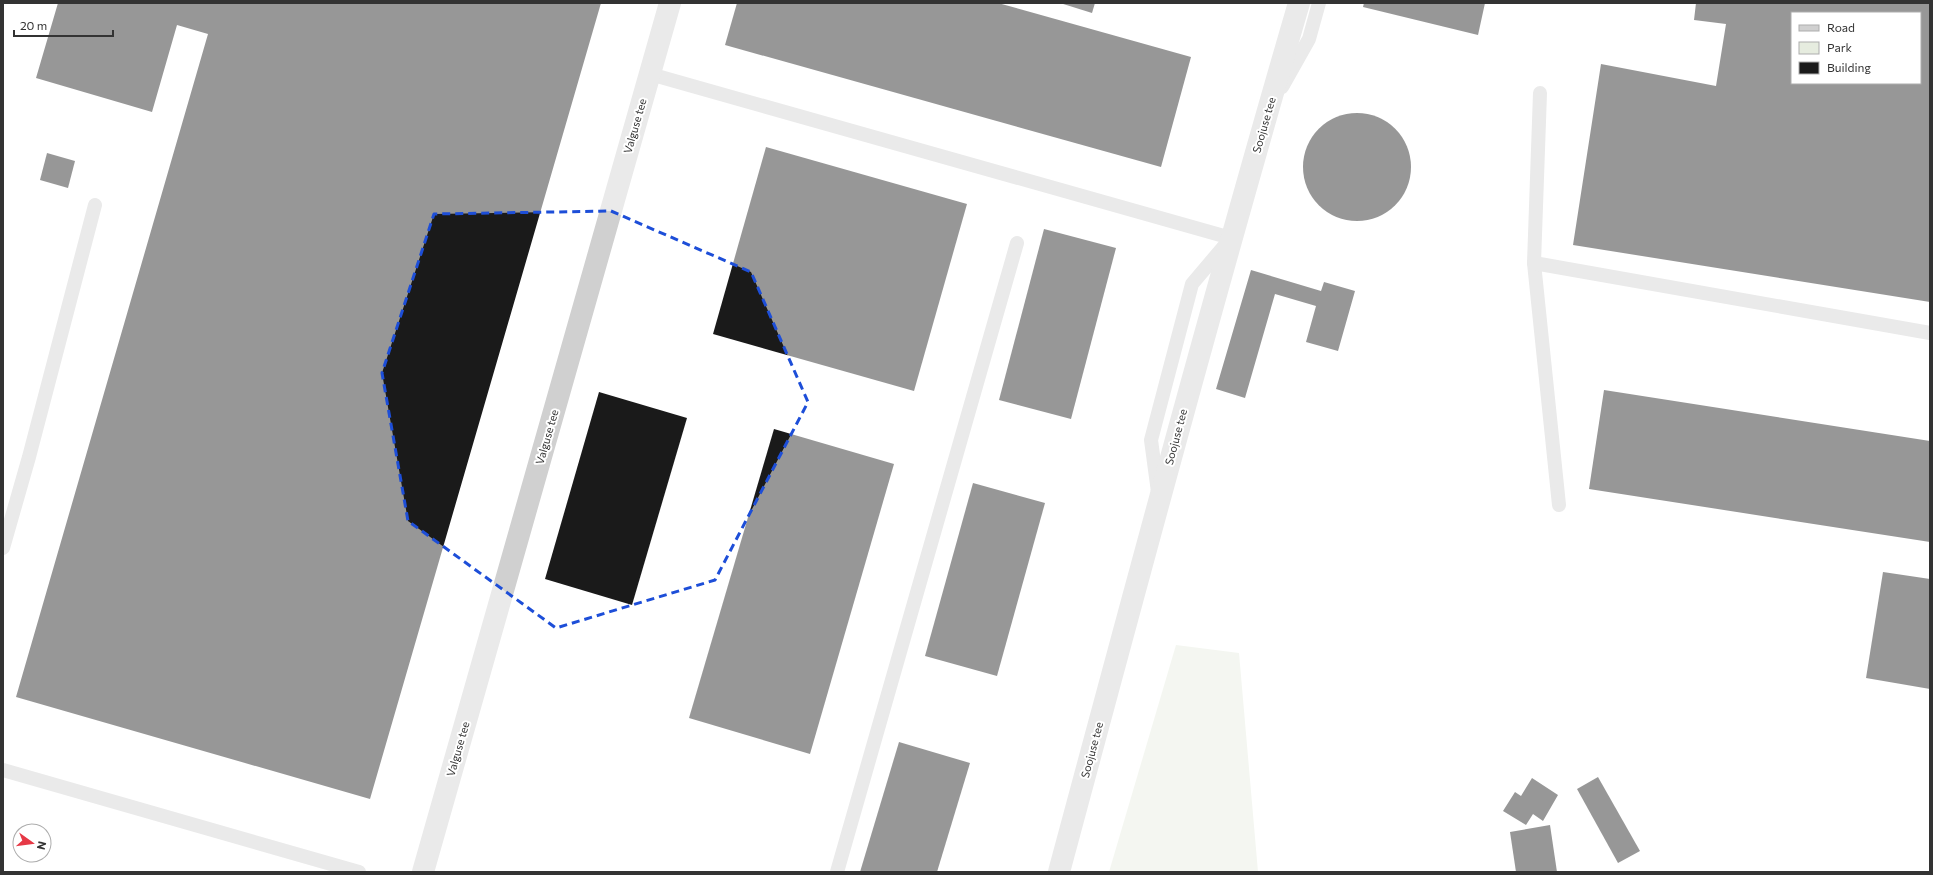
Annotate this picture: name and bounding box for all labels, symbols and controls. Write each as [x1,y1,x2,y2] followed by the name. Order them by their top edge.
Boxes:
[14,12,113,38] scale bar
[1791,12,1921,84] legend
[20,18,47,32] text: 20 m
[1827,20,1855,34] text: Road
[1827,40,1853,54] text: Park
[1827,60,1871,74] text: Building
[1249,95,1278,154] street label: Soojuse tee
[620,97,649,155] street label: Valguse tee
[1162,407,1189,466] street label: Soojuse tee
[532,408,561,466] street label: Valguse tee
[443,720,472,778] street label: Valguse tee
[1078,720,1105,779] street label: Soojuse tee
[12,823,52,863] north arrow
[35,840,49,851] text: N

